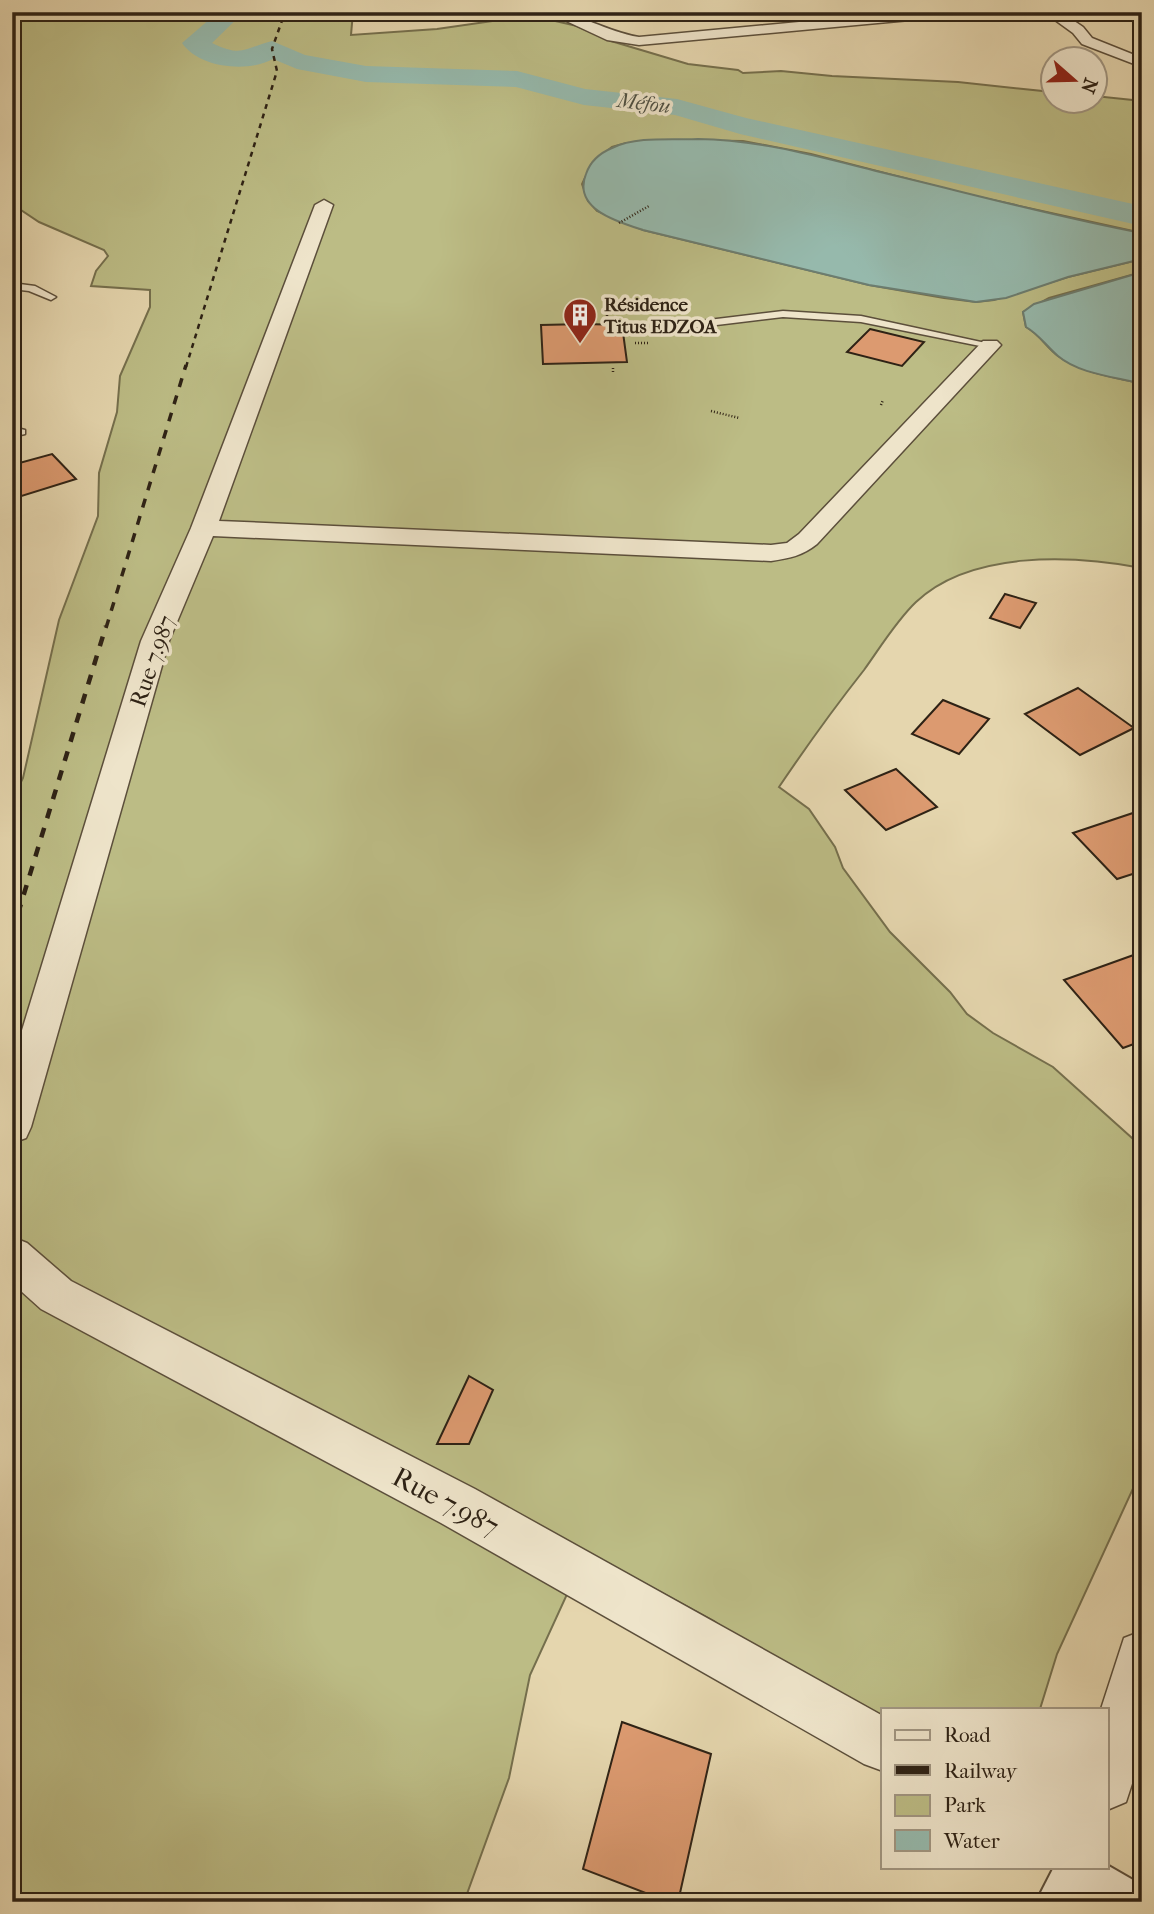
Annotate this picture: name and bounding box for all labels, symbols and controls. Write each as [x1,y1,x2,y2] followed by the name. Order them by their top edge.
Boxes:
[1038,46,1108,116] north arrow
[1076,75,1102,97] text: N
[614,88,672,118] water label: Méfou
[603,294,717,338] place label: Résidence Titus EDZOA
[561,296,599,345] building icon: Résidence Titus EDZOA
[124,612,181,711] street label: Rue 7.987
[387,1460,505,1543] street label: Rue 7.987
[881,1708,1108,1868] legend
[944,1723,991,1747] text: Road
[944,1759,1018,1783] text: Railway
[944,1793,986,1817] text: Park
[943,1829,1000,1853] text: Water

